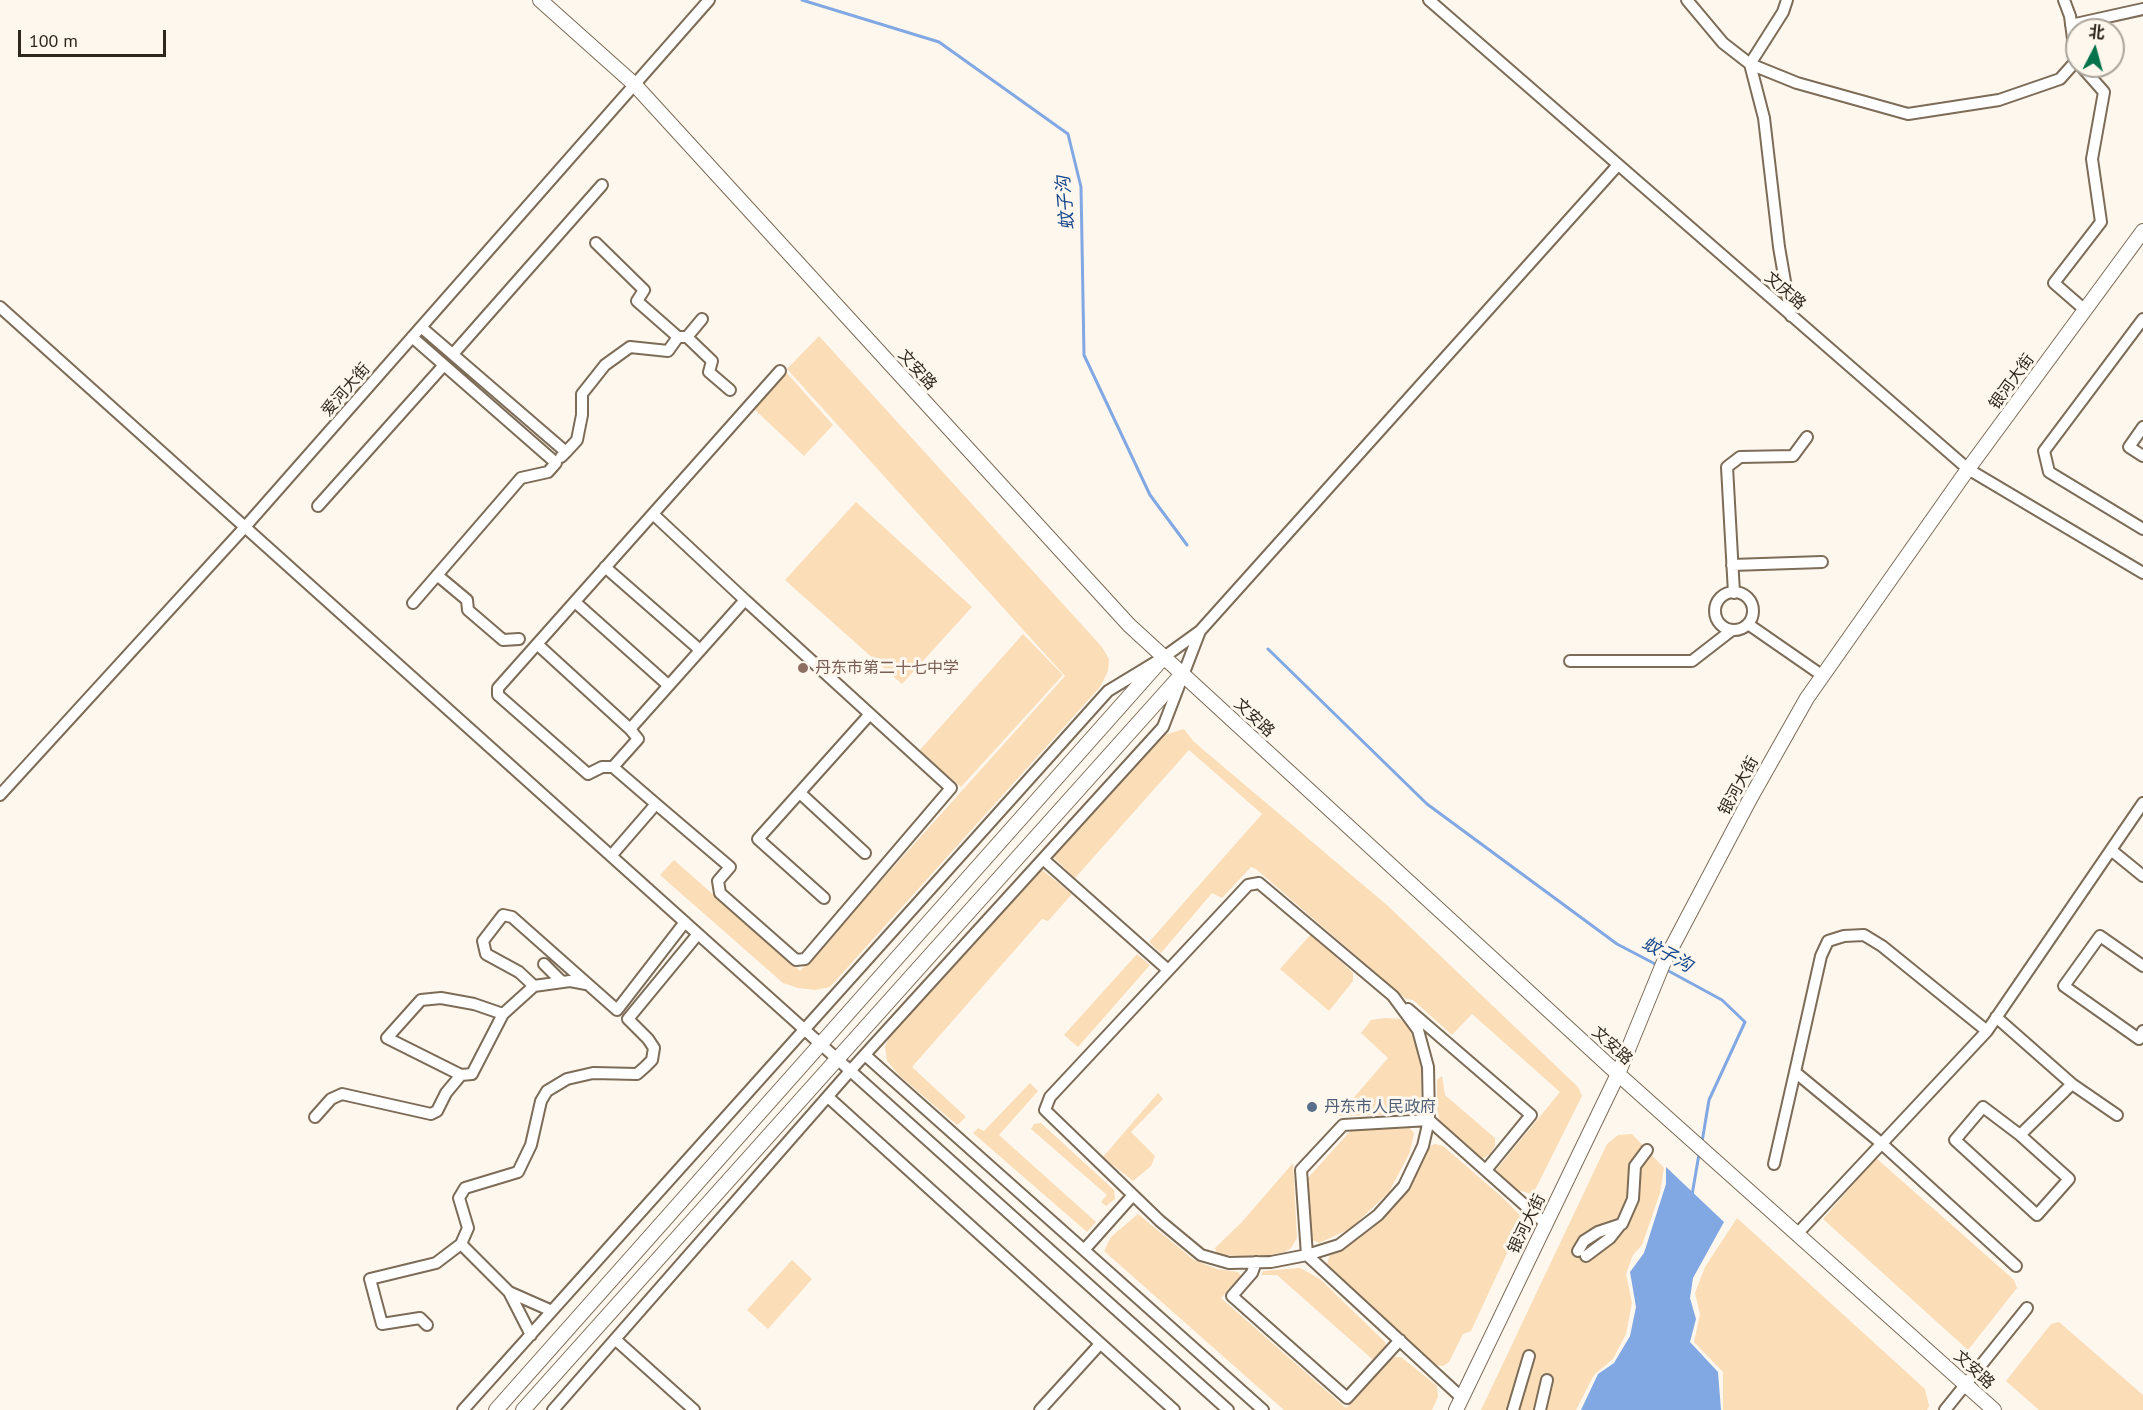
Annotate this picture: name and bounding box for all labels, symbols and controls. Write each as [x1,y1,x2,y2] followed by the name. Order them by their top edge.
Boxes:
[21,18,170,56] scale bar
[2065,18,2125,78] north arrow
[2088,21,2106,43] text: 北
[29,29,78,52] text: 100 m
[1053,175,1079,231] water label: 蚊子沟
[1761,268,1809,314] street label: 文庆路
[894,346,940,394] street label: 文安路
[1985,350,2039,414] street label: 银河大街
[318,360,374,420] street label: 爱河大街
[815,658,959,678] place label: 丹东市第二十七中学
[796,661,810,675] marker: 丹东市第二十七中学
[1230,695,1278,741] street label: 文安路
[1715,753,1763,819] street label: 银河大街
[1638,933,1696,977] water label: 蚊子沟
[1588,1023,1636,1069] street label: 文安路
[1324,1097,1436,1117] place label: 丹东市人民政府
[1305,1100,1319,1114] marker: 丹东市人民政府
[1504,1191,1550,1257] street label: 银河大街
[1950,1347,1998,1393] street label: 文安路

